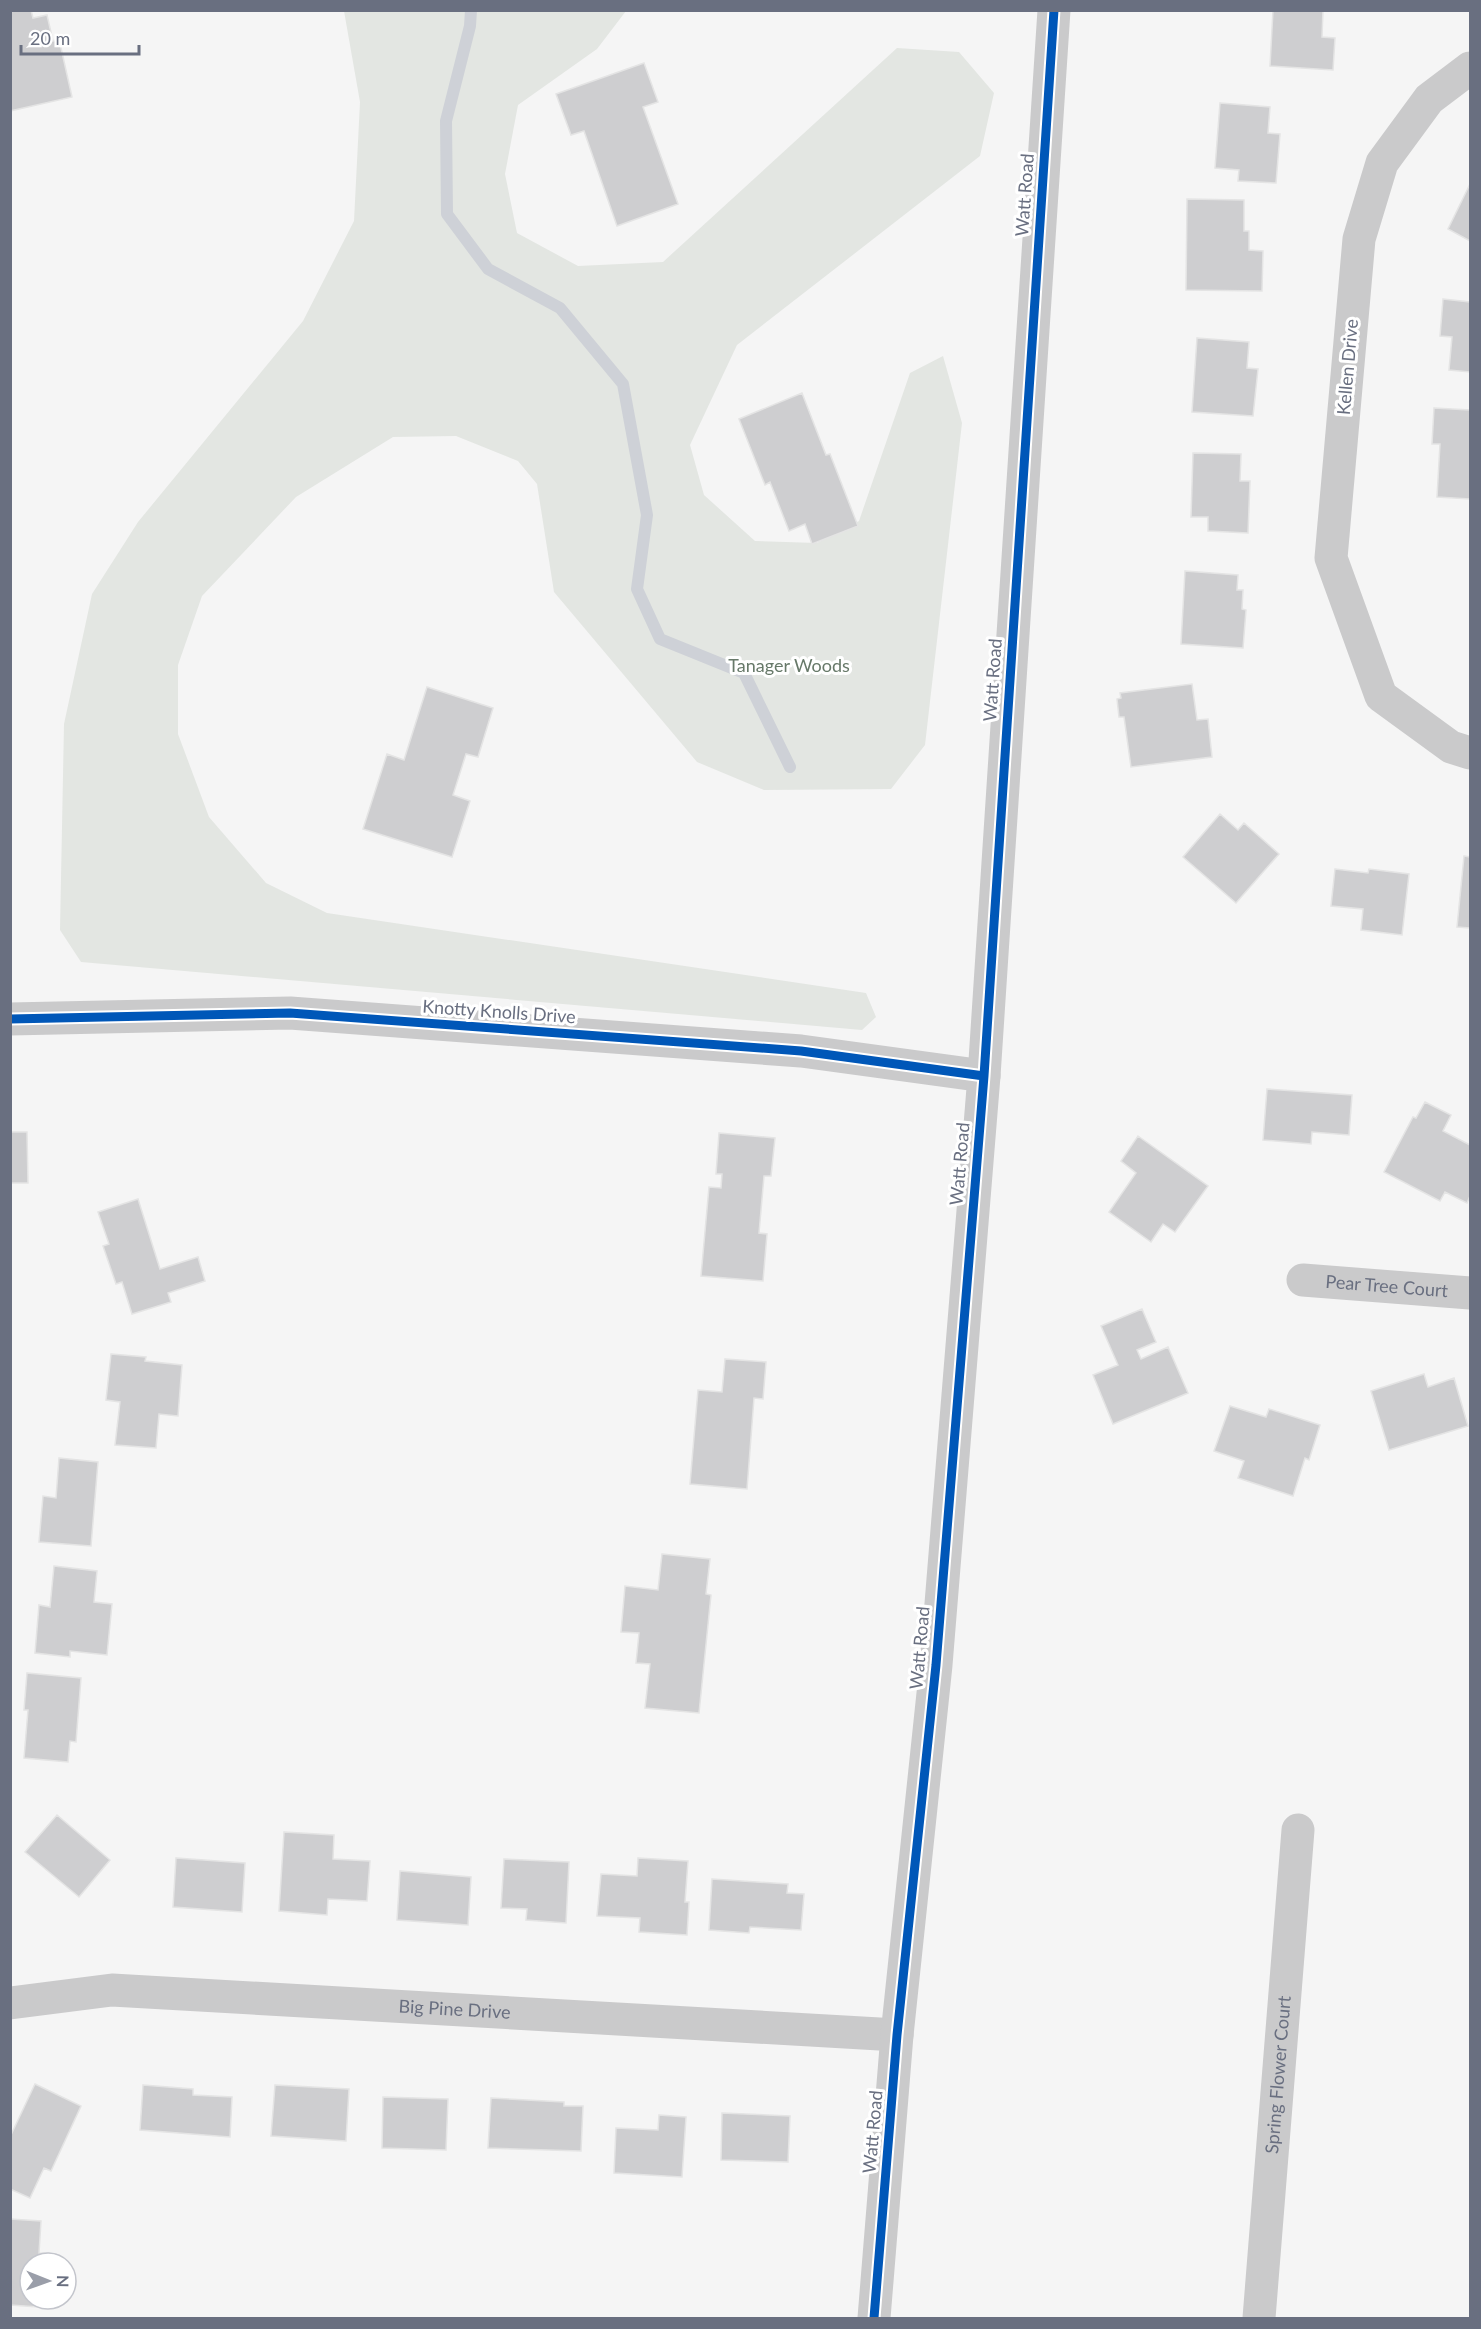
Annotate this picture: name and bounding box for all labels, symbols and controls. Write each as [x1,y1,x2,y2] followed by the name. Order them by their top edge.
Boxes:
[21,18,140,56] scale bar
[30,27,70,49] text: 20 m
[1010,153,1038,237] street label: Watt Road
[1332,318,1362,416] street label: Kellen Drive
[978,638,1006,722] street label: Watt Road
[728,654,850,676] park label: Tanager Woods
[422,995,577,1027] street label: Knotty Knolls Drive
[944,1121,974,1206] street label: Watt Road
[1325,1270,1449,1301] street label: Pear Tree Court
[904,1605,934,1690] street label: Watt Road
[398,1994,511,2023] street label: Big Pine Drive
[1260,1994,1295,2155] street label: Spring Flower Court
[857,2089,887,2174] street label: Watt Road
[18,2251,78,2311] north arrow
[54,2275,73,2288] text: N

